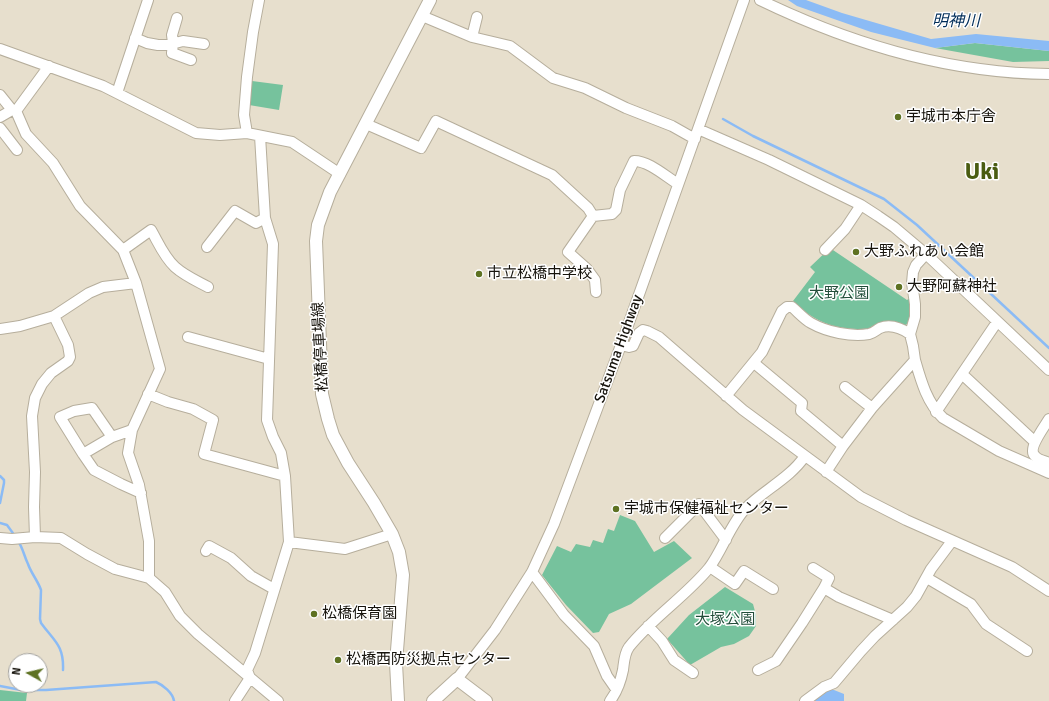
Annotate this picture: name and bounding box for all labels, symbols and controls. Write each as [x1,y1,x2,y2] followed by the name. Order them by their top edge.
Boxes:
[932,12,980,32] water label: 明神川
[906,108,996,126] place label: 宇城市本庁舎
[893,112,903,122] marker: 宇城市本庁舎
[965,159,999,187] district label: Uki
[864,243,984,261] place label: 大野ふれあい会館
[851,247,861,257] marker: 大野ふれあい会館
[487,265,592,283] place label: 市立松橋中学校
[474,269,484,279] marker: 市立松橋中学校
[907,278,997,296] place label: 大野阿蘇神社
[894,282,904,292] marker: 大野阿蘇神社
[809,285,869,303] park label: 大野公園
[591,292,647,406] street label: Satsuma Highway
[310,302,332,392] street label: 松橋停車場線
[624,500,789,518] place label: 宇城市保健福祉センター
[611,504,621,514] marker: 宇城市保健福祉センター
[322,605,397,623] place label: 松橋保育園
[309,609,319,619] marker: 松橋保育園
[695,611,755,629] park label: 大塚公園
[346,651,511,669] place label: 松橋西防災拠点センター
[8,653,48,693] north arrow
[333,655,343,665] marker: 松橋西防災拠点センター
[10,667,24,676] text: N

